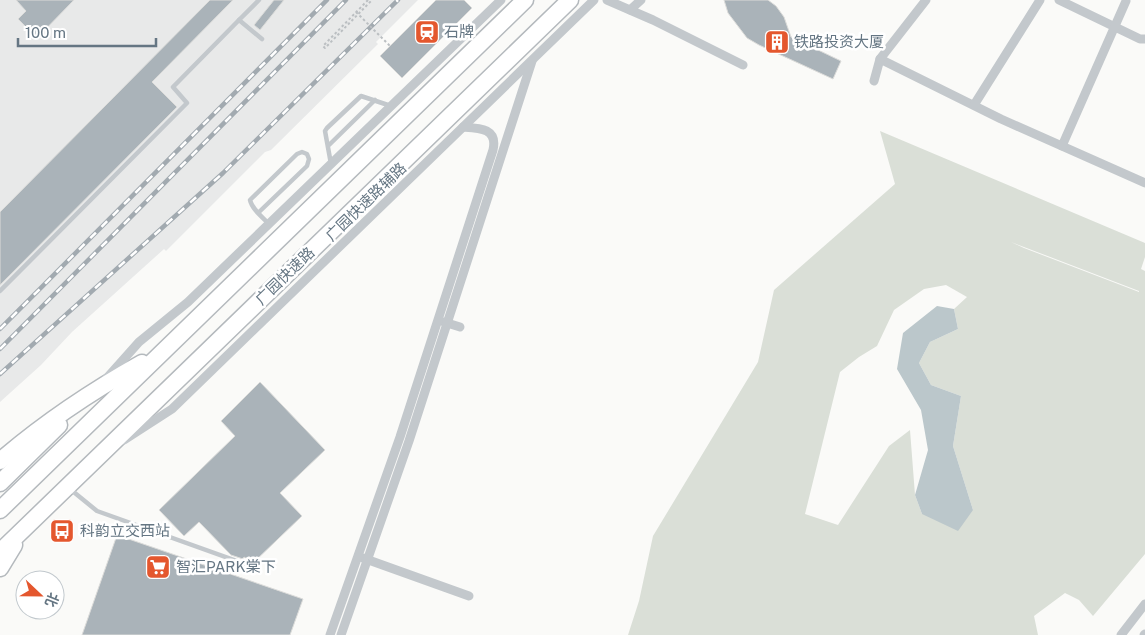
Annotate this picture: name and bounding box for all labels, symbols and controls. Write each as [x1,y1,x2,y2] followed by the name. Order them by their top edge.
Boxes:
[18,15,155,47] scale bar
[414,19,440,45] station icon: 石牌
[444,23,474,40] place label: 石牌
[25,24,66,41] text: 100 m
[764,29,790,55] building icon: 铁路投资大厦
[794,33,884,50] place label: 铁路投资大厦
[322,159,409,244] street label: 广园快速路辅路
[252,243,318,308] street label: 广园快速路
[49,518,75,544] bus stop icon: 科韵立交西站
[80,522,170,539] place label: 科韵立交西站
[145,554,171,580] supermarket icon: 智汇PARK棠下
[176,558,276,575] place label: 智汇PARK棠下
[15,570,65,620] north arrow
[42,590,62,609] text: 北

